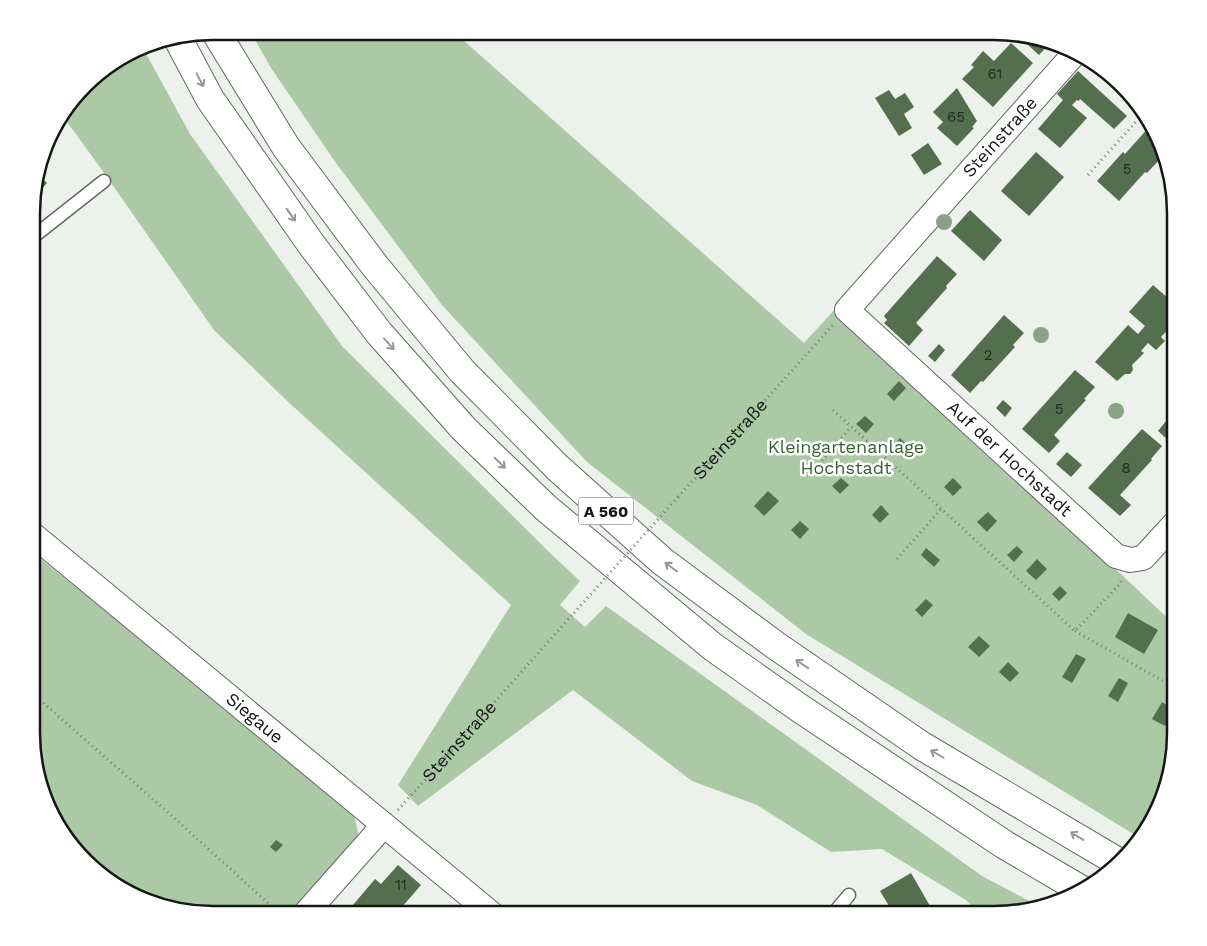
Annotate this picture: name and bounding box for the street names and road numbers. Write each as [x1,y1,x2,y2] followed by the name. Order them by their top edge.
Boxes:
[958,92,1041,181] street label: Steinstraße
[688,394,772,483] street label: Steinstraße
[943,396,1077,521] street label: Auf der Hochstadt
[578,498,634,524] road number: A 560
[222,688,288,747] street label: Siegaue
[417,696,500,786] street label: Steinstraße

